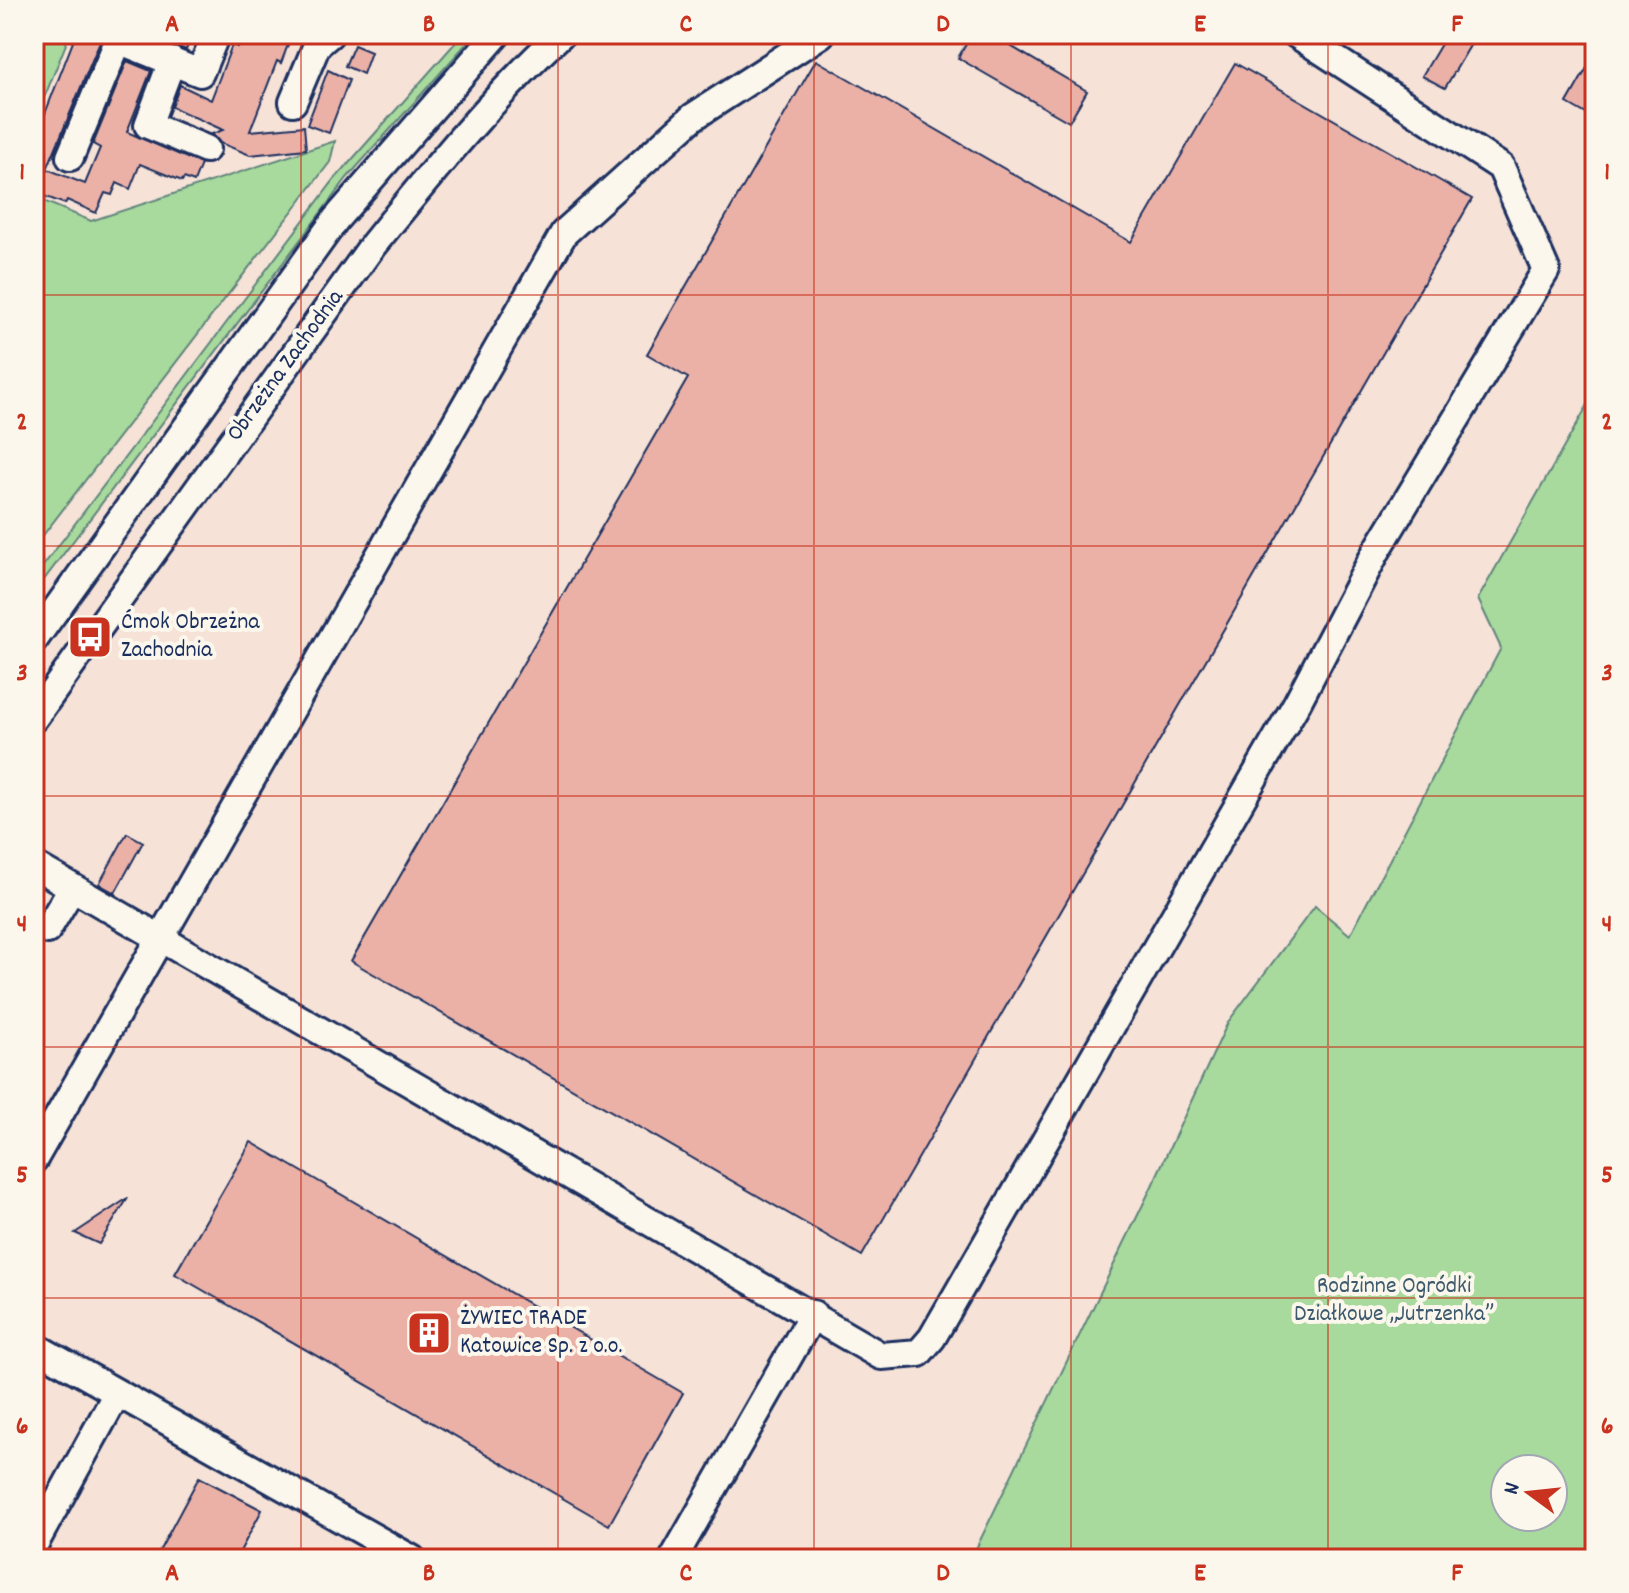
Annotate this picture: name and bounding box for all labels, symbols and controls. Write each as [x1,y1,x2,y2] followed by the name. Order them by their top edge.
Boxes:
[165,7,179,44] text: A
[423,7,435,44] text: B
[680,7,693,44] text: C
[936,7,950,44] text: D
[1194,7,1206,44] text: E
[1451,7,1463,44] text: F
[19,155,25,192] text: 1
[1604,155,1610,192] text: 1
[219,282,353,449] street label: Obrzeżna Zachodnia
[16,405,28,442] text: 2
[1601,405,1613,442] text: 2
[121,606,260,668] place label: Ćmok Obrzeżna Zachodnia
[66,613,114,661] bus stop icon: Ćmok Obrzeżna Zachodnia
[16,656,28,693] text: 3
[1601,656,1613,693] text: 3
[17,907,27,944] text: 4
[1602,907,1612,944] text: 4
[16,1158,28,1195] text: 5
[1601,1158,1613,1195] text: 5
[1294,1270,1494,1332] park label: Rodzinne Ogródki Działkowe „Jutrzenka”
[460,1302,623,1364] place label: ŻYWIEC TRADE Katowice Sp. z o.o.
[405,1309,453,1357] building icon: ŻYWIEC TRADE Katowice Sp. z o.o.
[16,1409,28,1446] text: 6
[1601,1409,1613,1446] text: 6
[1489,1453,1569,1533] north arrow
[1497,1479,1529,1498] text: N
[165,1556,179,1593] text: A
[423,1556,435,1593] text: B
[680,1556,693,1593] text: C
[936,1556,950,1593] text: D
[1194,1556,1206,1593] text: E
[1451,1556,1463,1593] text: F

